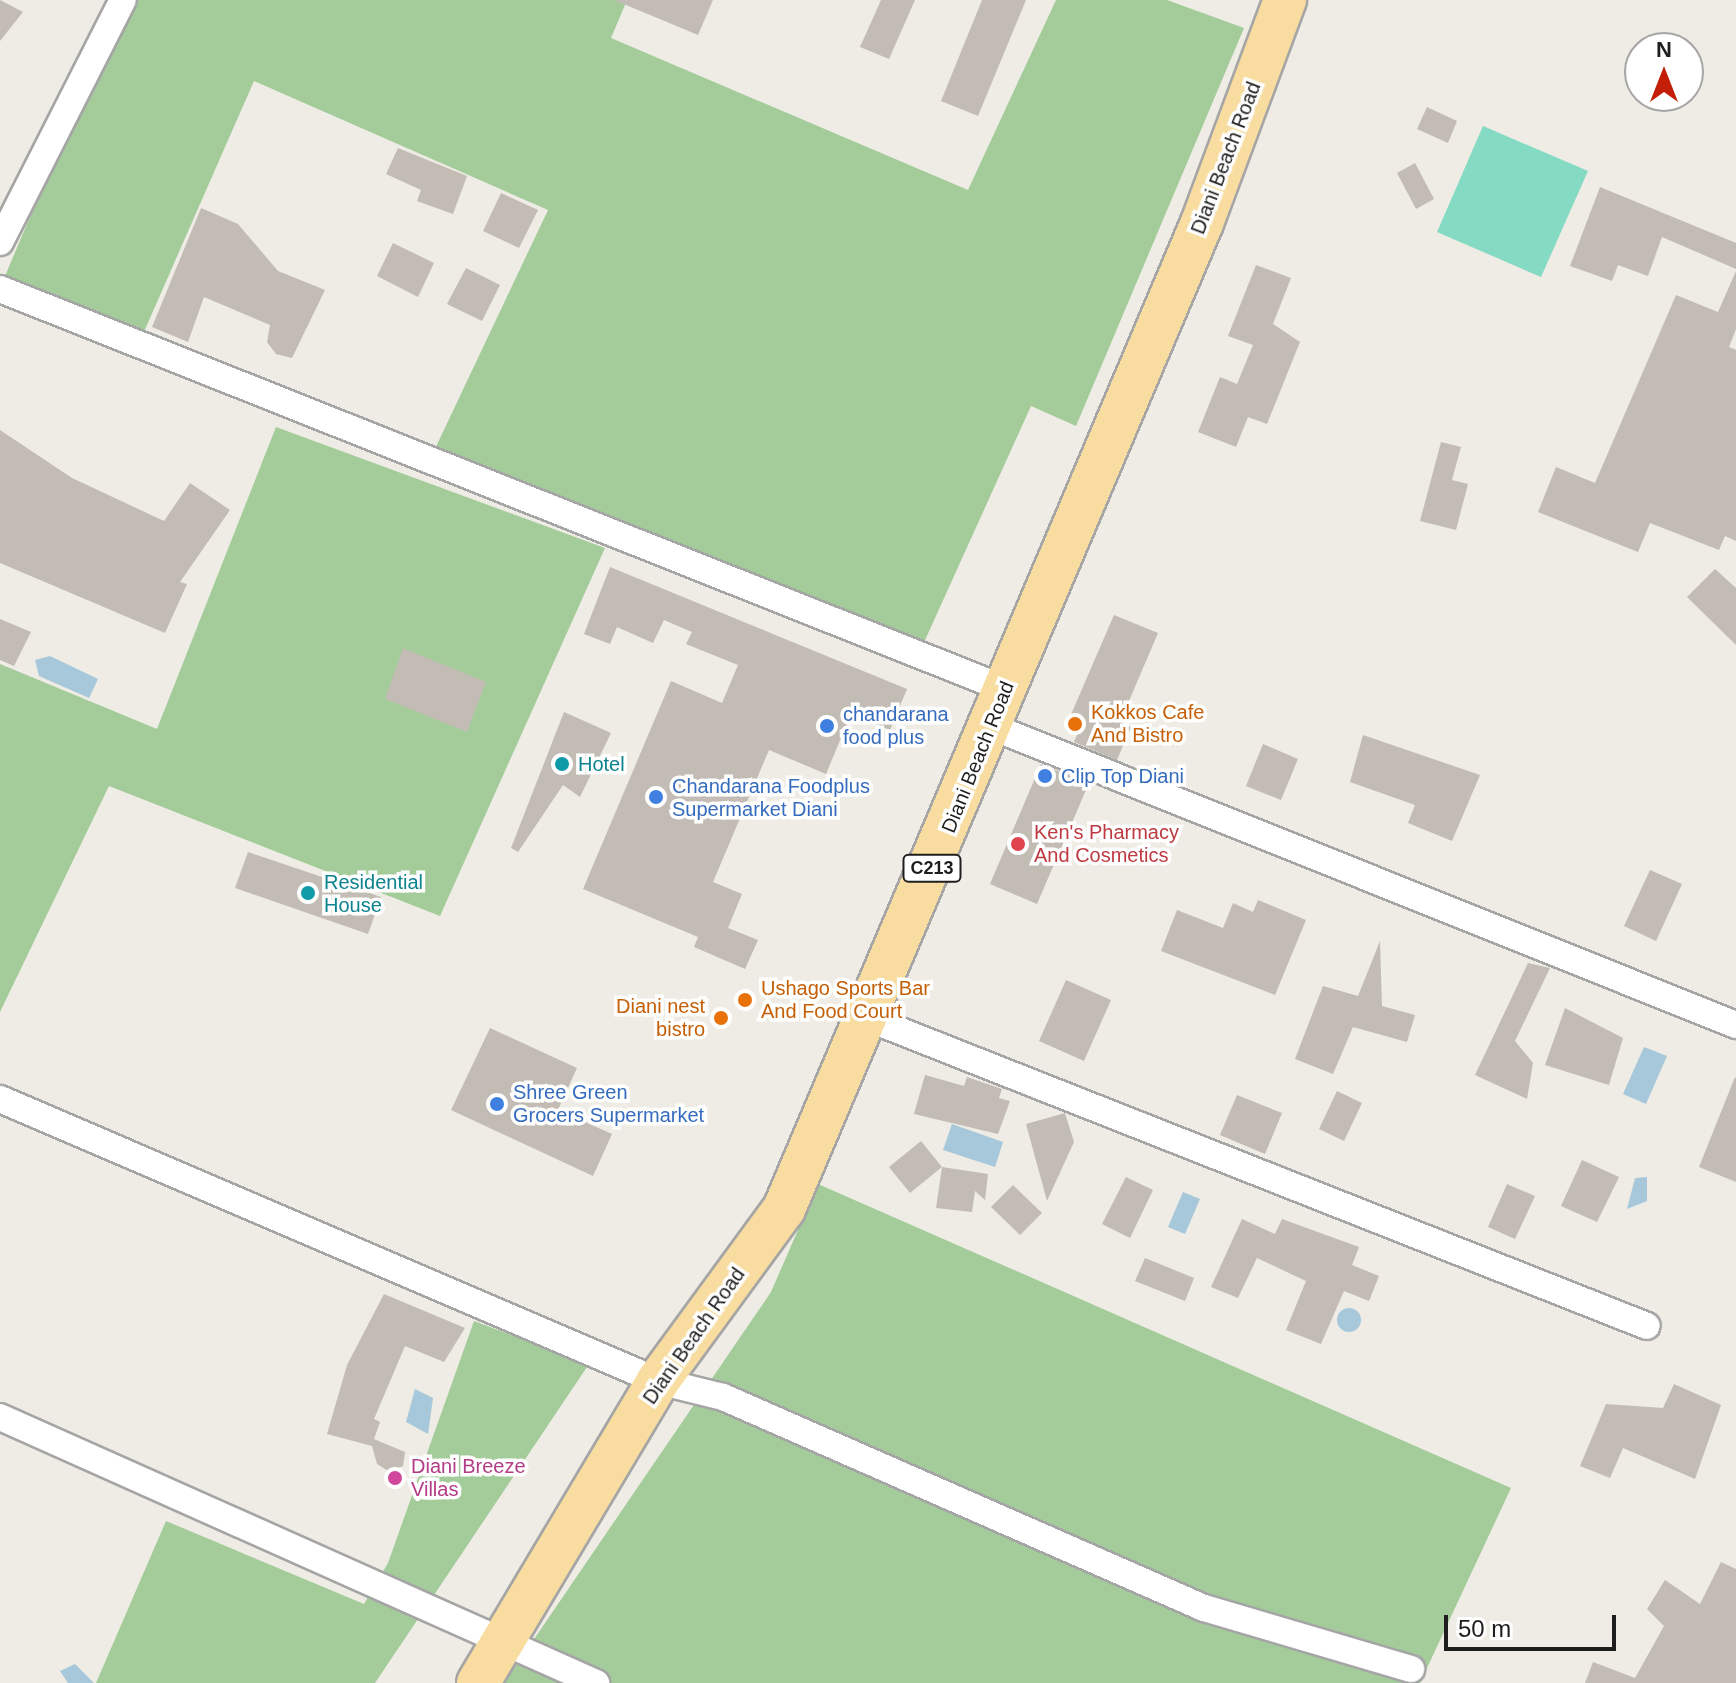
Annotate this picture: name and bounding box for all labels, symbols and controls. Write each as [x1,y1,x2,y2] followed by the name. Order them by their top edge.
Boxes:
[1624,32,1704,112] north arrow
[1656,37,1672,62] text: N
[1186,78,1266,238] street label: Diani Beach Road
[937,678,1019,836] street label: Diani Beach Road
[1091,700,1204,747] place label: Kokkos Cafe And Bistro
[843,702,949,749] place label: chandarana food plus
[1066,715,1084,733] marker: Kokkos Cafe And Bistro
[818,717,836,735] marker: chandarana food plus
[578,752,625,776] place label: Hotel
[553,755,571,773] marker: Hotel
[1061,764,1184,788] place label: Clip Top Diani
[1036,767,1054,785] marker: Clip Top Diani
[672,774,870,821] place label: Chandarana Foodplus Supermarket Diani
[647,788,665,806] marker: Chandarana Foodplus Supermarket Diani
[1034,820,1179,867] place label: Ken's Pharmacy And Cosmetics
[1009,835,1027,853] marker: Ken's Pharmacy And Cosmetics
[902,854,962,882] road number: C213
[324,870,423,917] place label: Residential House
[299,884,317,902] marker: Residential House
[761,976,930,1023] place label: Ushago Sports Bar And Food Court
[736,991,754,1009] marker: Ushago Sports Bar And Food Court
[616,994,705,1041] place label: Diani nest bistro
[712,1009,730,1027] marker: Diani nest bistro
[513,1080,704,1127] place label: Shree Green Grocers Supermarket
[488,1095,506,1113] marker: Shree Green Grocers Supermarket
[638,1263,750,1409] street label: Diani Beach Road
[411,1454,526,1501] place label: Diani Breeze Villas
[386,1469,404,1487] marker: Diani Breeze Villas
[1448,1599,1620,1649] scale bar
[1458,1615,1511,1642] text: 50 m

